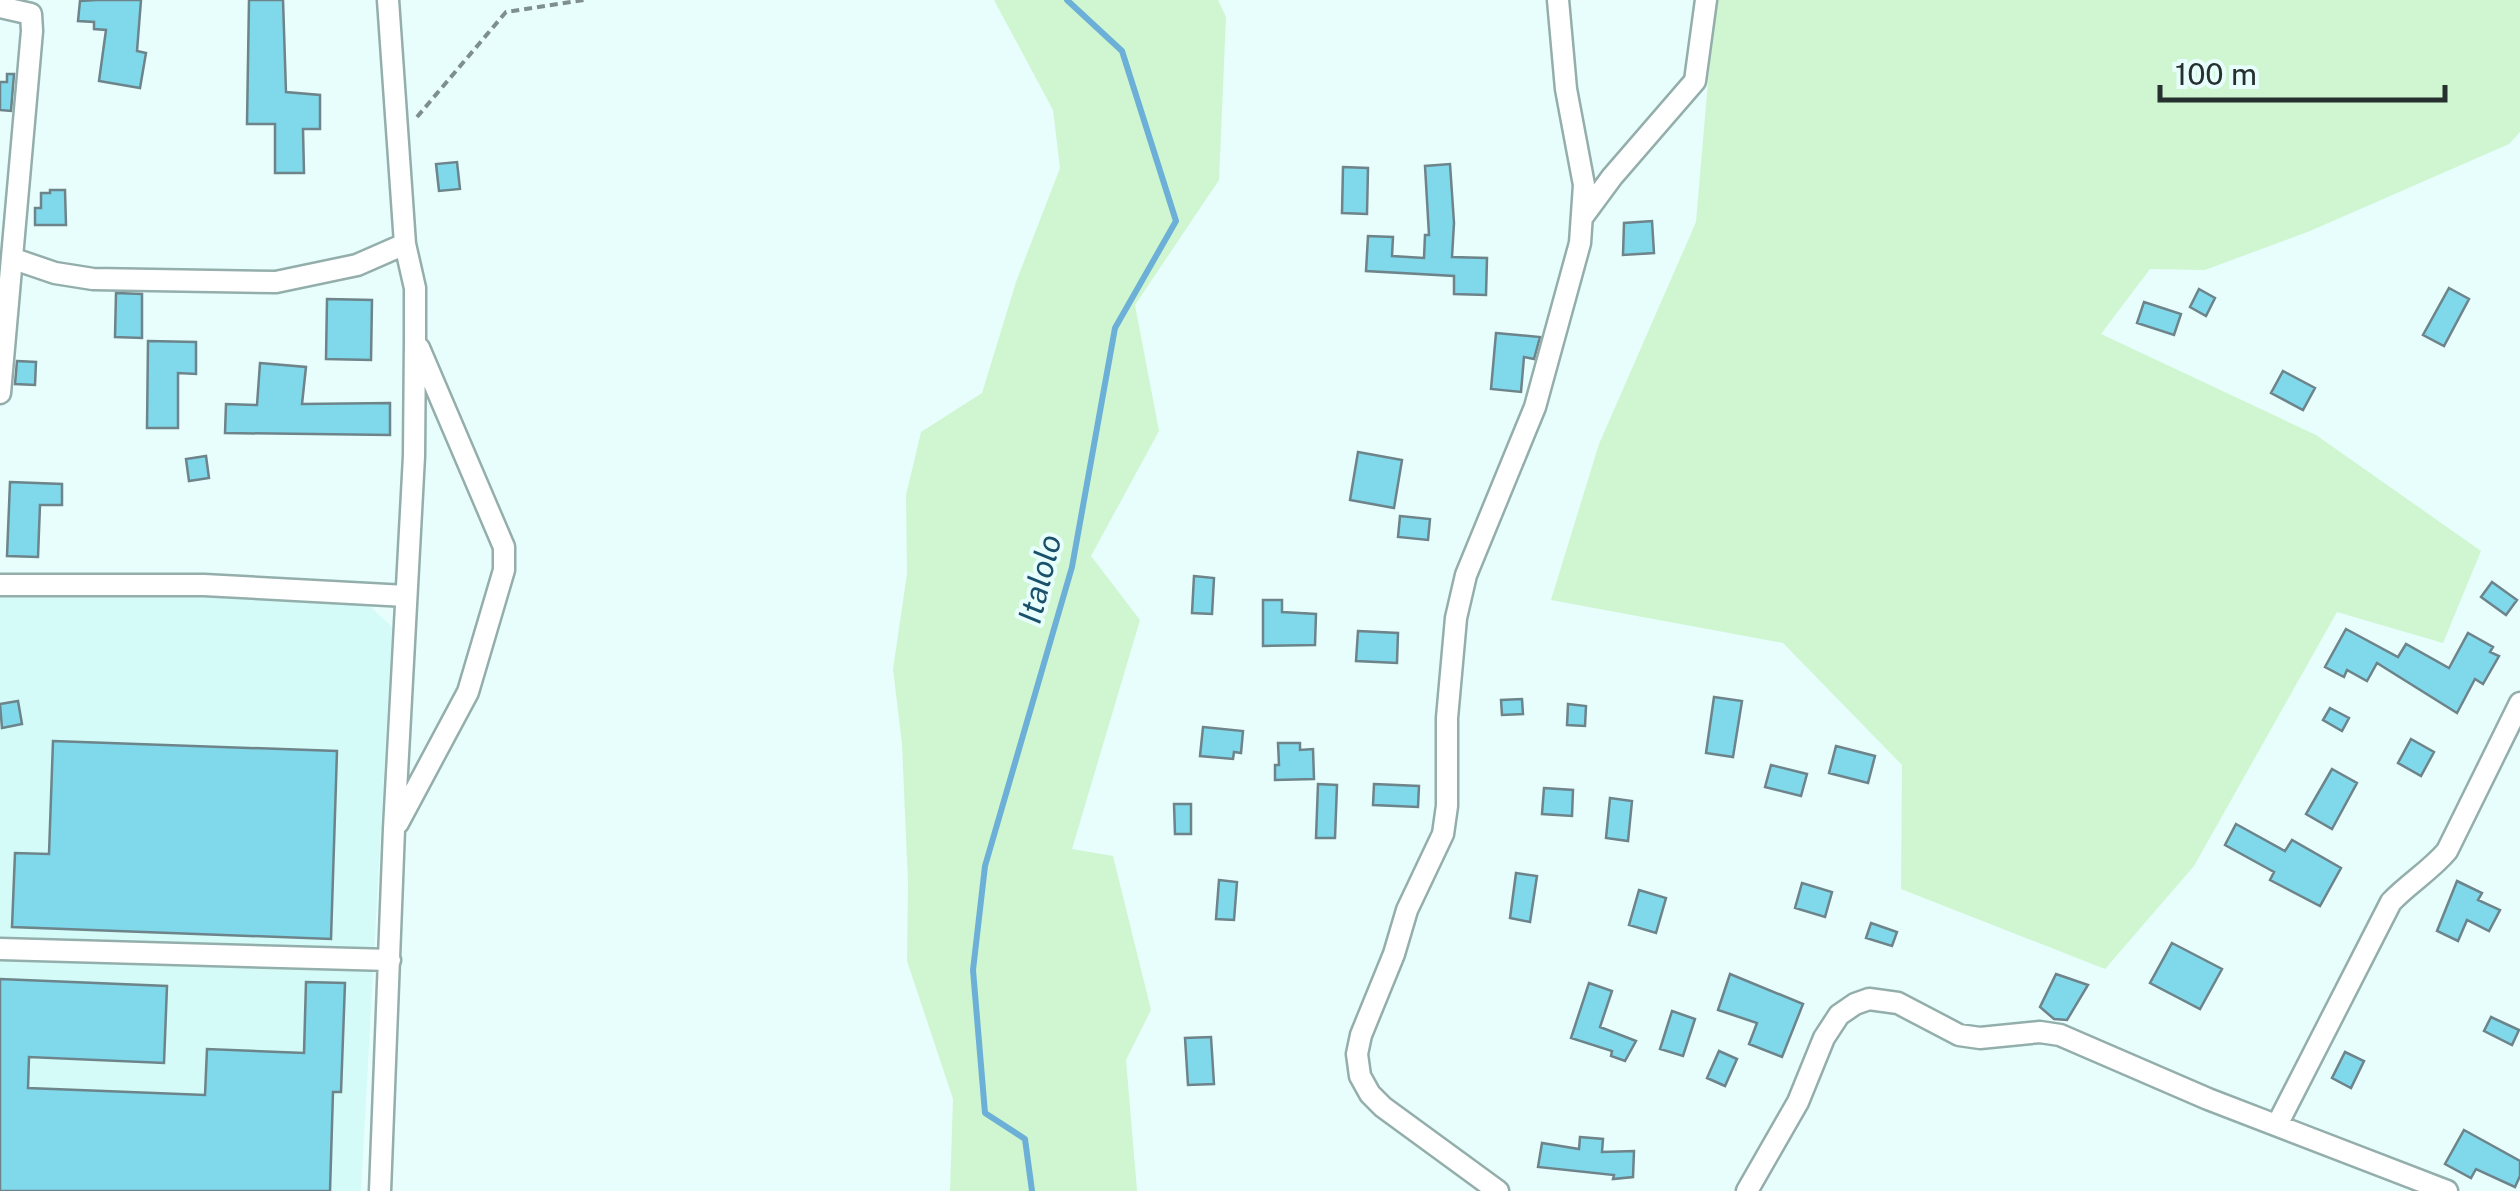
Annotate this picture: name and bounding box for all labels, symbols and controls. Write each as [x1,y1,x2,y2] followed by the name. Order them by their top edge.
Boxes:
[2160,40,2445,102] scale bar
[2175,56,2257,92] text: 100 m
[1011,531,1068,627] water label: Italolo

